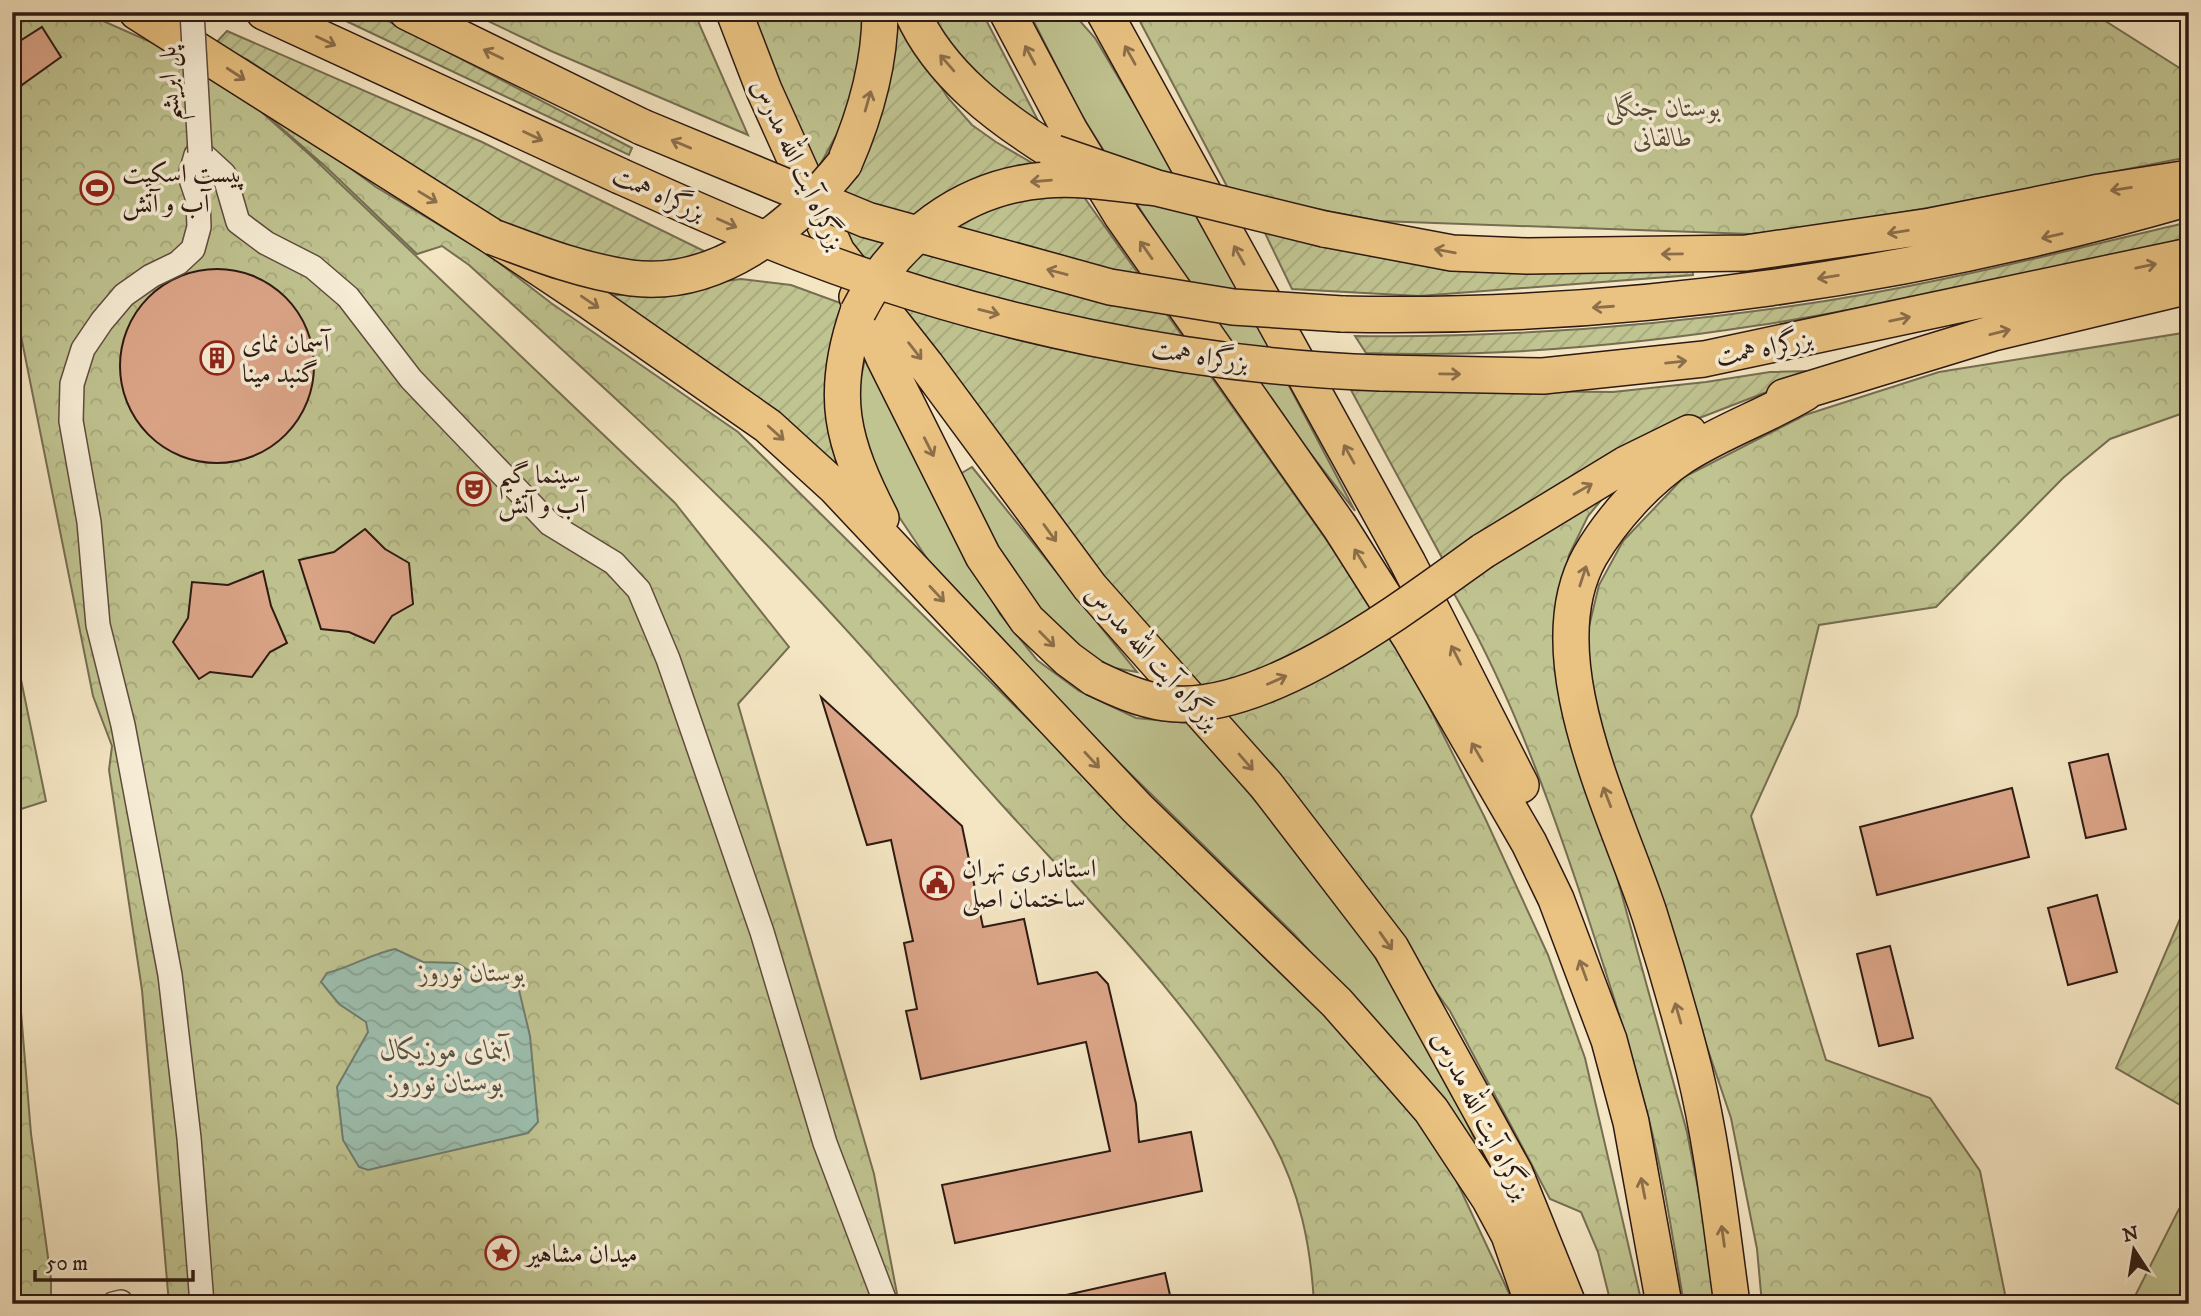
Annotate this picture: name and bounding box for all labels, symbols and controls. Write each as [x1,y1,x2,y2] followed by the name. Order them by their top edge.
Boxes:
[315,35,336,48] one-way arrow
[151,44,196,122] street label: پل ابریشم
[1022,45,1036,66] one-way arrow
[1123,46,1137,66] one-way arrow
[483,47,504,61] one-way arrow
[939,54,955,72] one-way arrow
[226,67,246,81] one-way arrow
[743,71,857,256] street label: بزرگراه آیت الله مدرس
[862,90,875,112] one-way arrow
[1605,91,1721,155] park label: بوستان جنگلی طالقانی
[521,130,543,143] one-way arrow
[670,136,692,149] one-way arrow
[122,158,245,221] place label: پیست اسکیت آب و آتش
[607,158,711,230] street label: بزرگراه همت
[78,169,116,207] sports icon: پیست اسکیت آب و آتش
[1030,175,1053,188] one-way arrow
[2110,183,2133,196] one-way arrow
[417,191,437,205] one-way arrow
[716,217,738,230] one-way arrow
[1887,226,1910,239] one-way arrow
[2041,229,2064,243] one-way arrow
[1139,241,1153,260] one-way arrow
[1434,244,1457,257] one-way arrow
[1232,245,1246,266] one-way arrow
[1661,247,1684,261] one-way arrow
[2134,258,2157,272] one-way arrow
[1047,265,1069,278] one-way arrow
[1818,271,1840,284] one-way arrow
[580,295,599,309] one-way arrow
[1592,301,1615,314] one-way arrow
[977,306,1000,319] one-way arrow
[1888,311,1911,325] one-way arrow
[1713,321,1816,374] street label: بزرگراه همت
[1988,325,2011,338] one-way arrow
[242,328,332,391] place label: آسمان نمای گنبد مینا
[1149,331,1252,381] street label: بزرگراه همت
[198,339,236,377] building icon: آسمان نمای گنبد مینا
[907,341,922,359] one-way arrow
[1665,355,1687,368] one-way arrow
[1438,367,1461,381] one-way arrow
[767,425,785,441] one-way arrow
[923,436,937,457] one-way arrow
[1342,445,1356,465] one-way arrow
[498,459,588,522] place label: سینما گیم آب و آتش
[455,470,493,508] theatre icon: سینما گیم آب و آتش
[1572,482,1592,496] one-way arrow
[1042,524,1057,543] one-way arrow
[1352,548,1366,568] one-way arrow
[1578,566,1590,588] one-way arrow
[1077,575,1230,738] street label: بزرگراه آیت الله مدرس
[928,585,945,602] one-way arrow
[1039,631,1056,648] one-way arrow
[1448,645,1462,666] one-way arrow
[1266,673,1287,686] one-way arrow
[1470,743,1484,763] one-way arrow
[1084,751,1101,768] one-way arrow
[1238,752,1254,770] one-way arrow
[1599,787,1612,809] one-way arrow
[962,853,1096,917] place label: استانداری تهران ساختمان اصلی
[918,864,956,902] public building icon: استانداری تهران ساختمان اصلی
[1379,931,1393,950] one-way arrow
[417,957,525,990] park label: بوستان نوروز
[1576,959,1588,981] one-way arrow
[1671,1003,1684,1025] one-way arrow
[1424,1023,1542,1206] street label: بزرگراه آیت الله مدرس
[380,1033,512,1100] water label: آبنمای موزیکال بوستان نوروز
[1636,1177,1650,1200] one-way arrow
[2100,1214,2170,1284] north arrow
[2121,1222,2141,1248] text: N
[1716,1225,1729,1248] one-way arrow
[483,1234,521,1272] place icon: میدان مشاهیر
[523,1238,638,1271] place label: میدان مشاهیر
[35,1239,192,1283] scale bar
[46,1251,88,1277] text: 50 m

